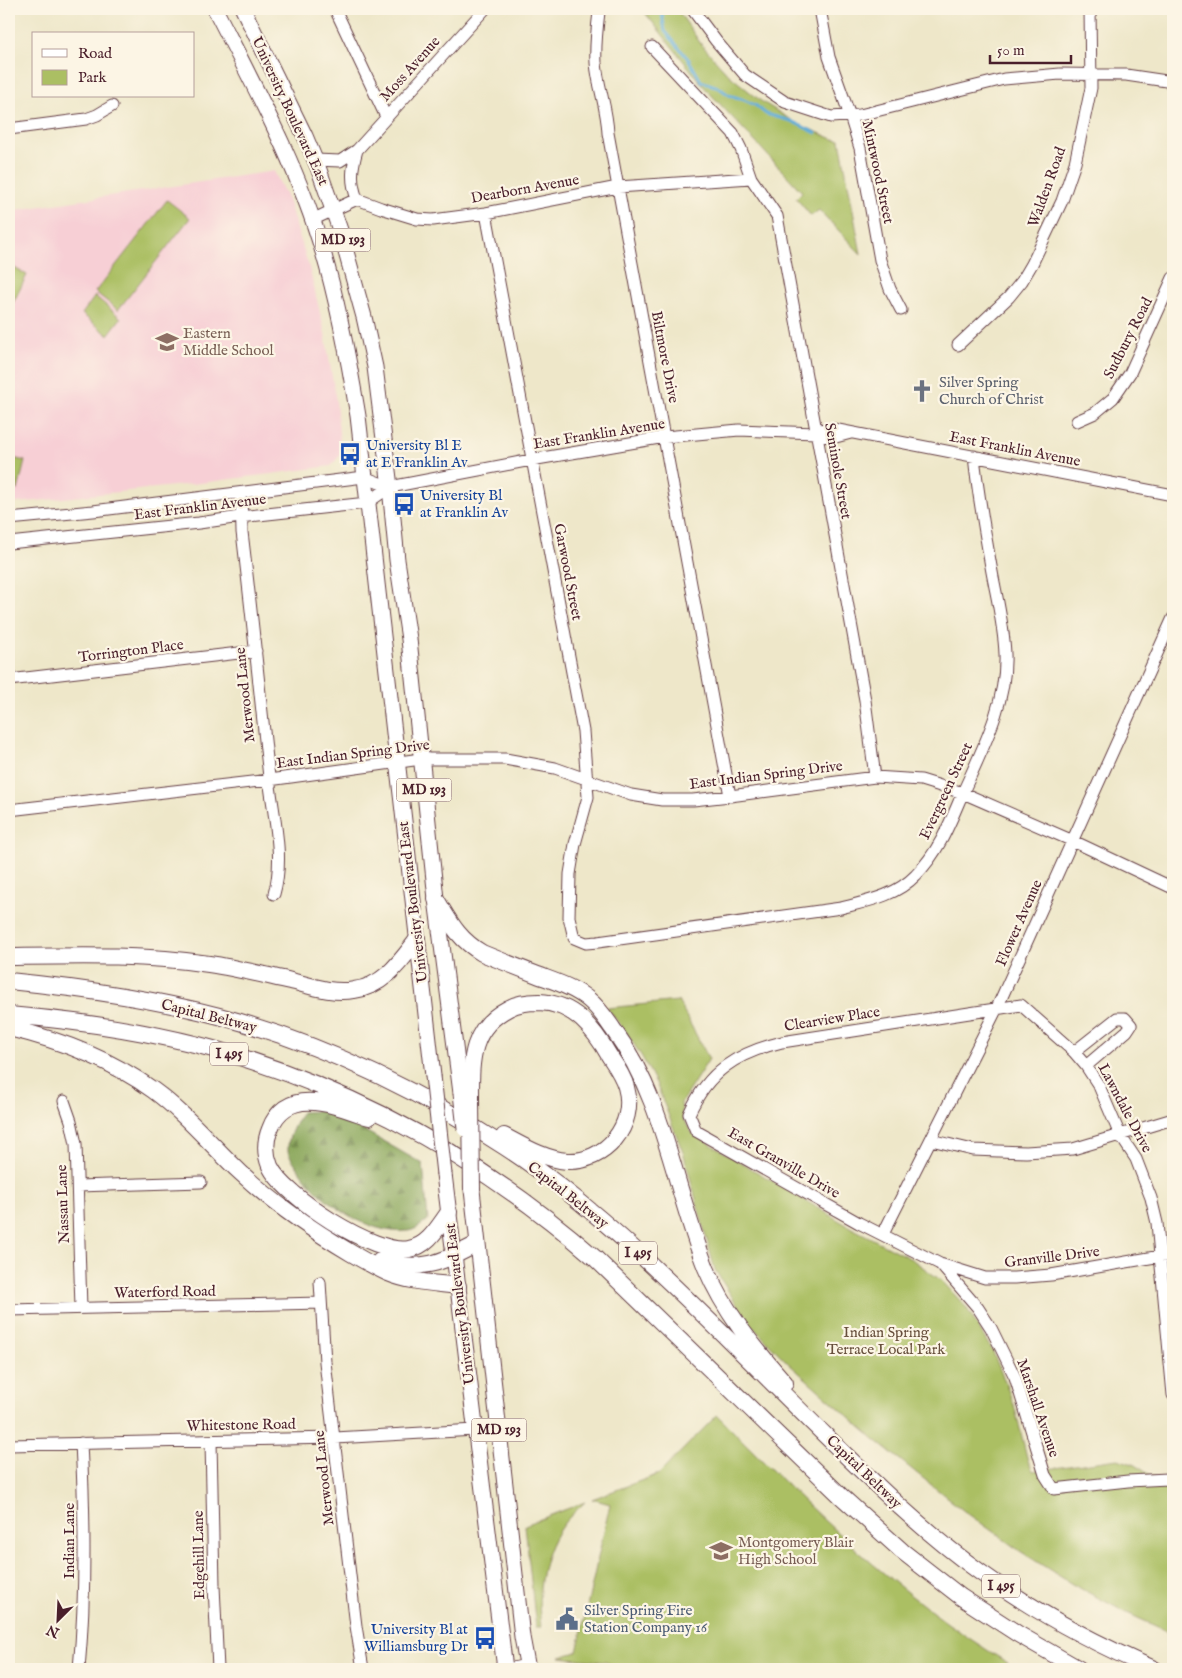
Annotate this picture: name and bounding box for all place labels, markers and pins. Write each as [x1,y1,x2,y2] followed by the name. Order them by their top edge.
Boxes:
[183,324,274,360] place label: Eastern Middle School
[154,329,180,355] school or university icon: Eastern Middle School
[939,373,1044,409] place label: Silver Spring Church of Christ
[909,378,935,404] church icon: Silver Spring Church of Christ
[366,436,468,472] place label: University Bl E at E Franklin Av
[337,441,363,467] bus stop icon: University Bl E at E Franklin Av
[420,486,508,522] place label: University Bl at Franklin Av
[391,491,417,517] bus stop icon: University Bl at Franklin Av
[738,1533,854,1569] place label: Montgomery Blair High School
[708,1538,734,1564] school or university icon: Montgomery Blair High School
[584,1601,708,1637] place label: Silver Spring Fire Station Company 16
[554,1606,580,1632] public building icon: Silver Spring Fire Station Company 16
[364,1620,468,1656] place label: University Bl at Williamsburg Dr
[472,1625,498,1651] bus stop icon: University Bl at Williamsburg Dr

